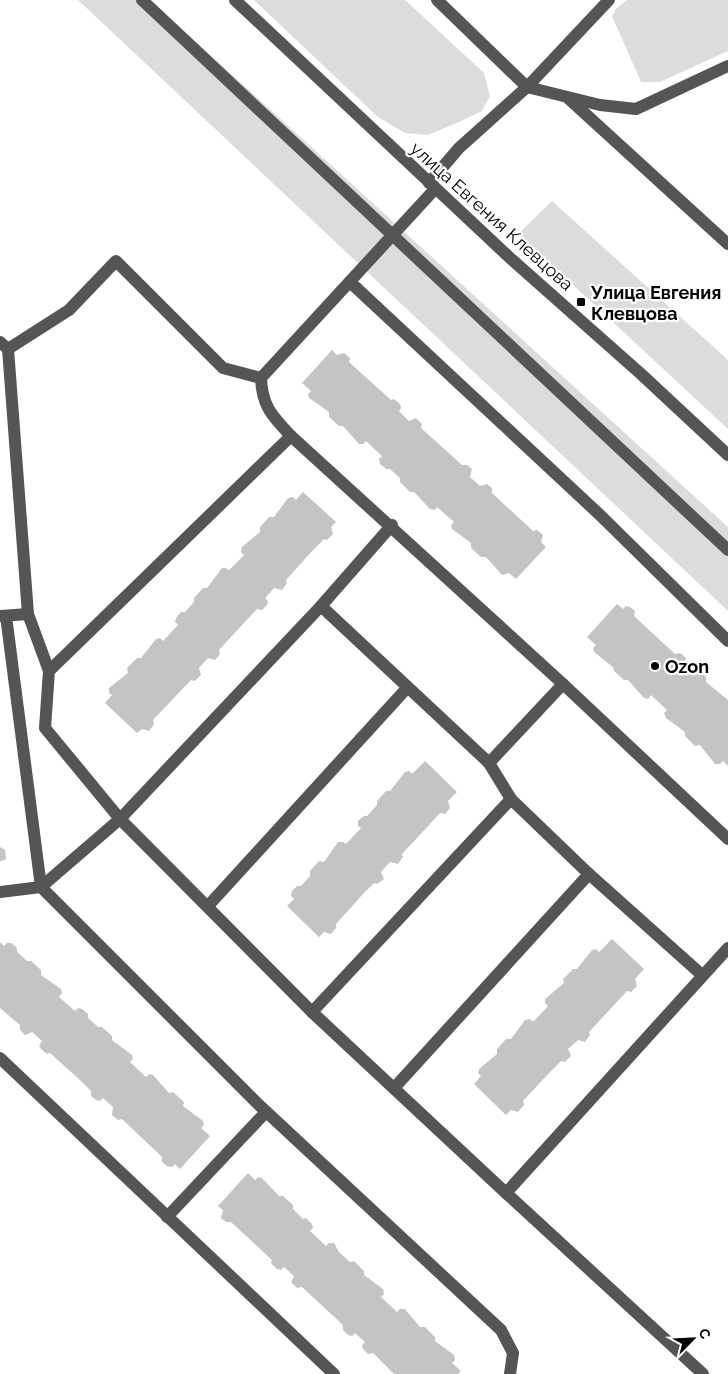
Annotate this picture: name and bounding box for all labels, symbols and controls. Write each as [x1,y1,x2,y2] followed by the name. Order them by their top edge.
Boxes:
[406,137,578,295] street label: улица Евгения Клевцова
[590,282,721,324] place label: Улица Евгения Клевцова
[575,296,587,308] marker: Улица Евгения Клевцова
[665,656,709,677] place label: Ozon
[649,660,661,672] marker: Ozon
[668,1314,718,1364] north arrow
[696,1326,714,1342] text: С

